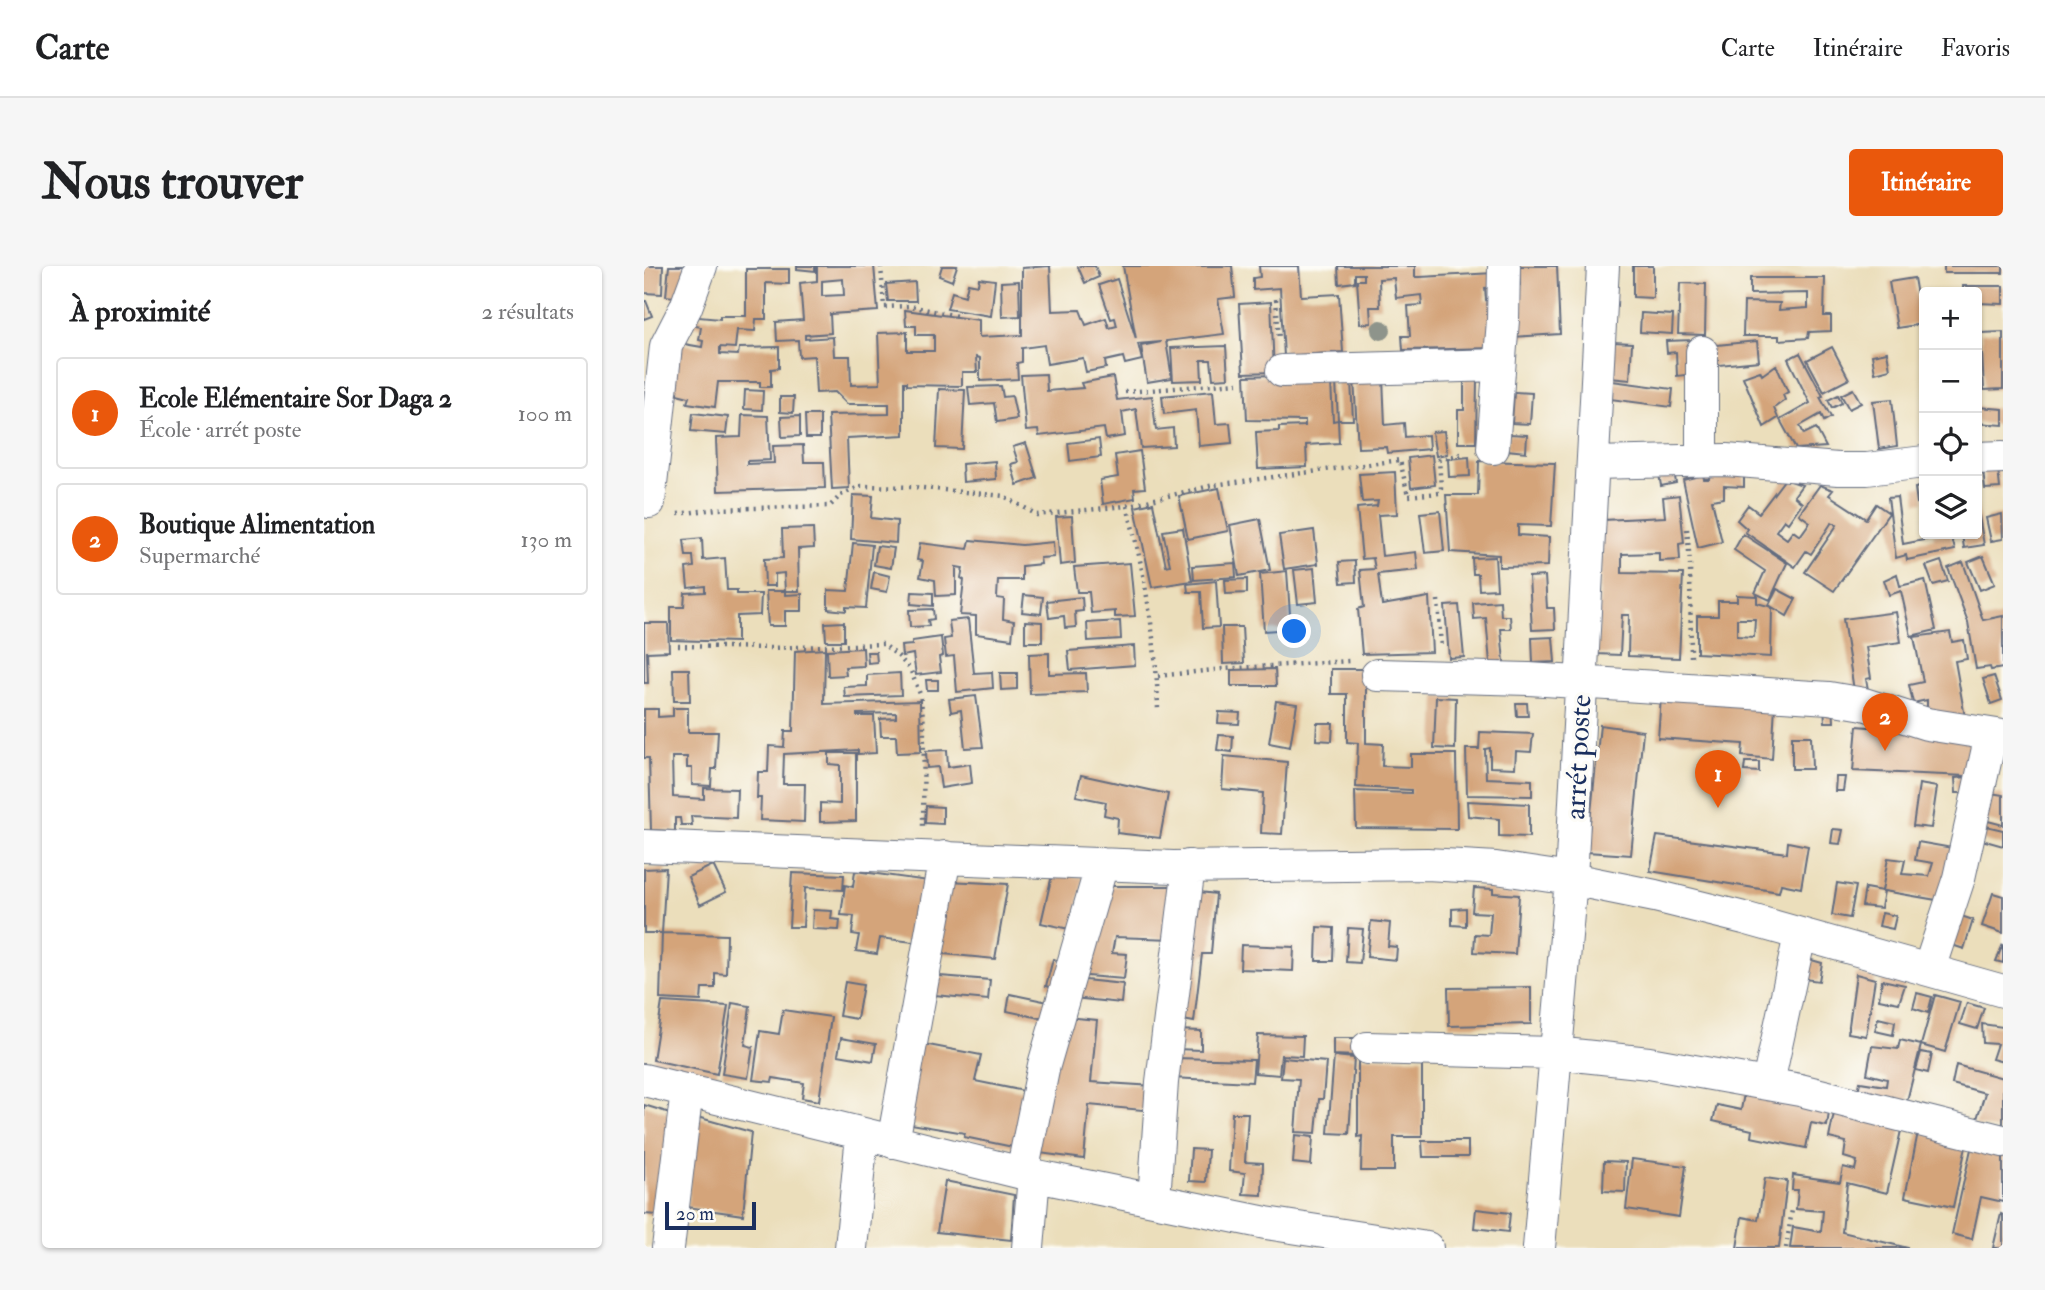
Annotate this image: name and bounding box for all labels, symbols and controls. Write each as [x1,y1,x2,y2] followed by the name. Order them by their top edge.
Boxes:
[35,28,109,69] text: Carte
[1721,33,1775,64] text: Carte
[1813,33,1903,64] text: Itinéraire
[1941,33,2010,64] text: Favoris
[1849,149,2003,216] button: Itinéraire
[42,152,303,213] text: Nous trouver
[1919,287,1982,539] map controls
[1919,287,1982,350] button: +
[70,293,210,330] text: À proximité
[482,297,574,326] text: 2 résultats
[1919,350,1982,413] button: −
[139,383,452,415] text: Ecole Elémentaire Sor Daga 2
[91,399,99,428] text: 1
[518,399,572,428] text: 100 m
[1919,413,1982,476] button: locate
[139,415,301,444] text: École · arrét poste
[1919,476,1982,539] button: layers
[139,509,375,541] text: Boutique Alimentation
[89,525,101,554] text: 2
[520,525,572,554] text: 130 m
[139,541,260,570] text: Supermarché
[1277,614,1311,648] your location
[1556,693,1600,821] street label: arrét poste
[1862,693,1908,751] pin: 2
[1695,750,1741,808] pin: 1
[665,1199,756,1231] scale bar
[676,1202,714,1226] text: 20 m

